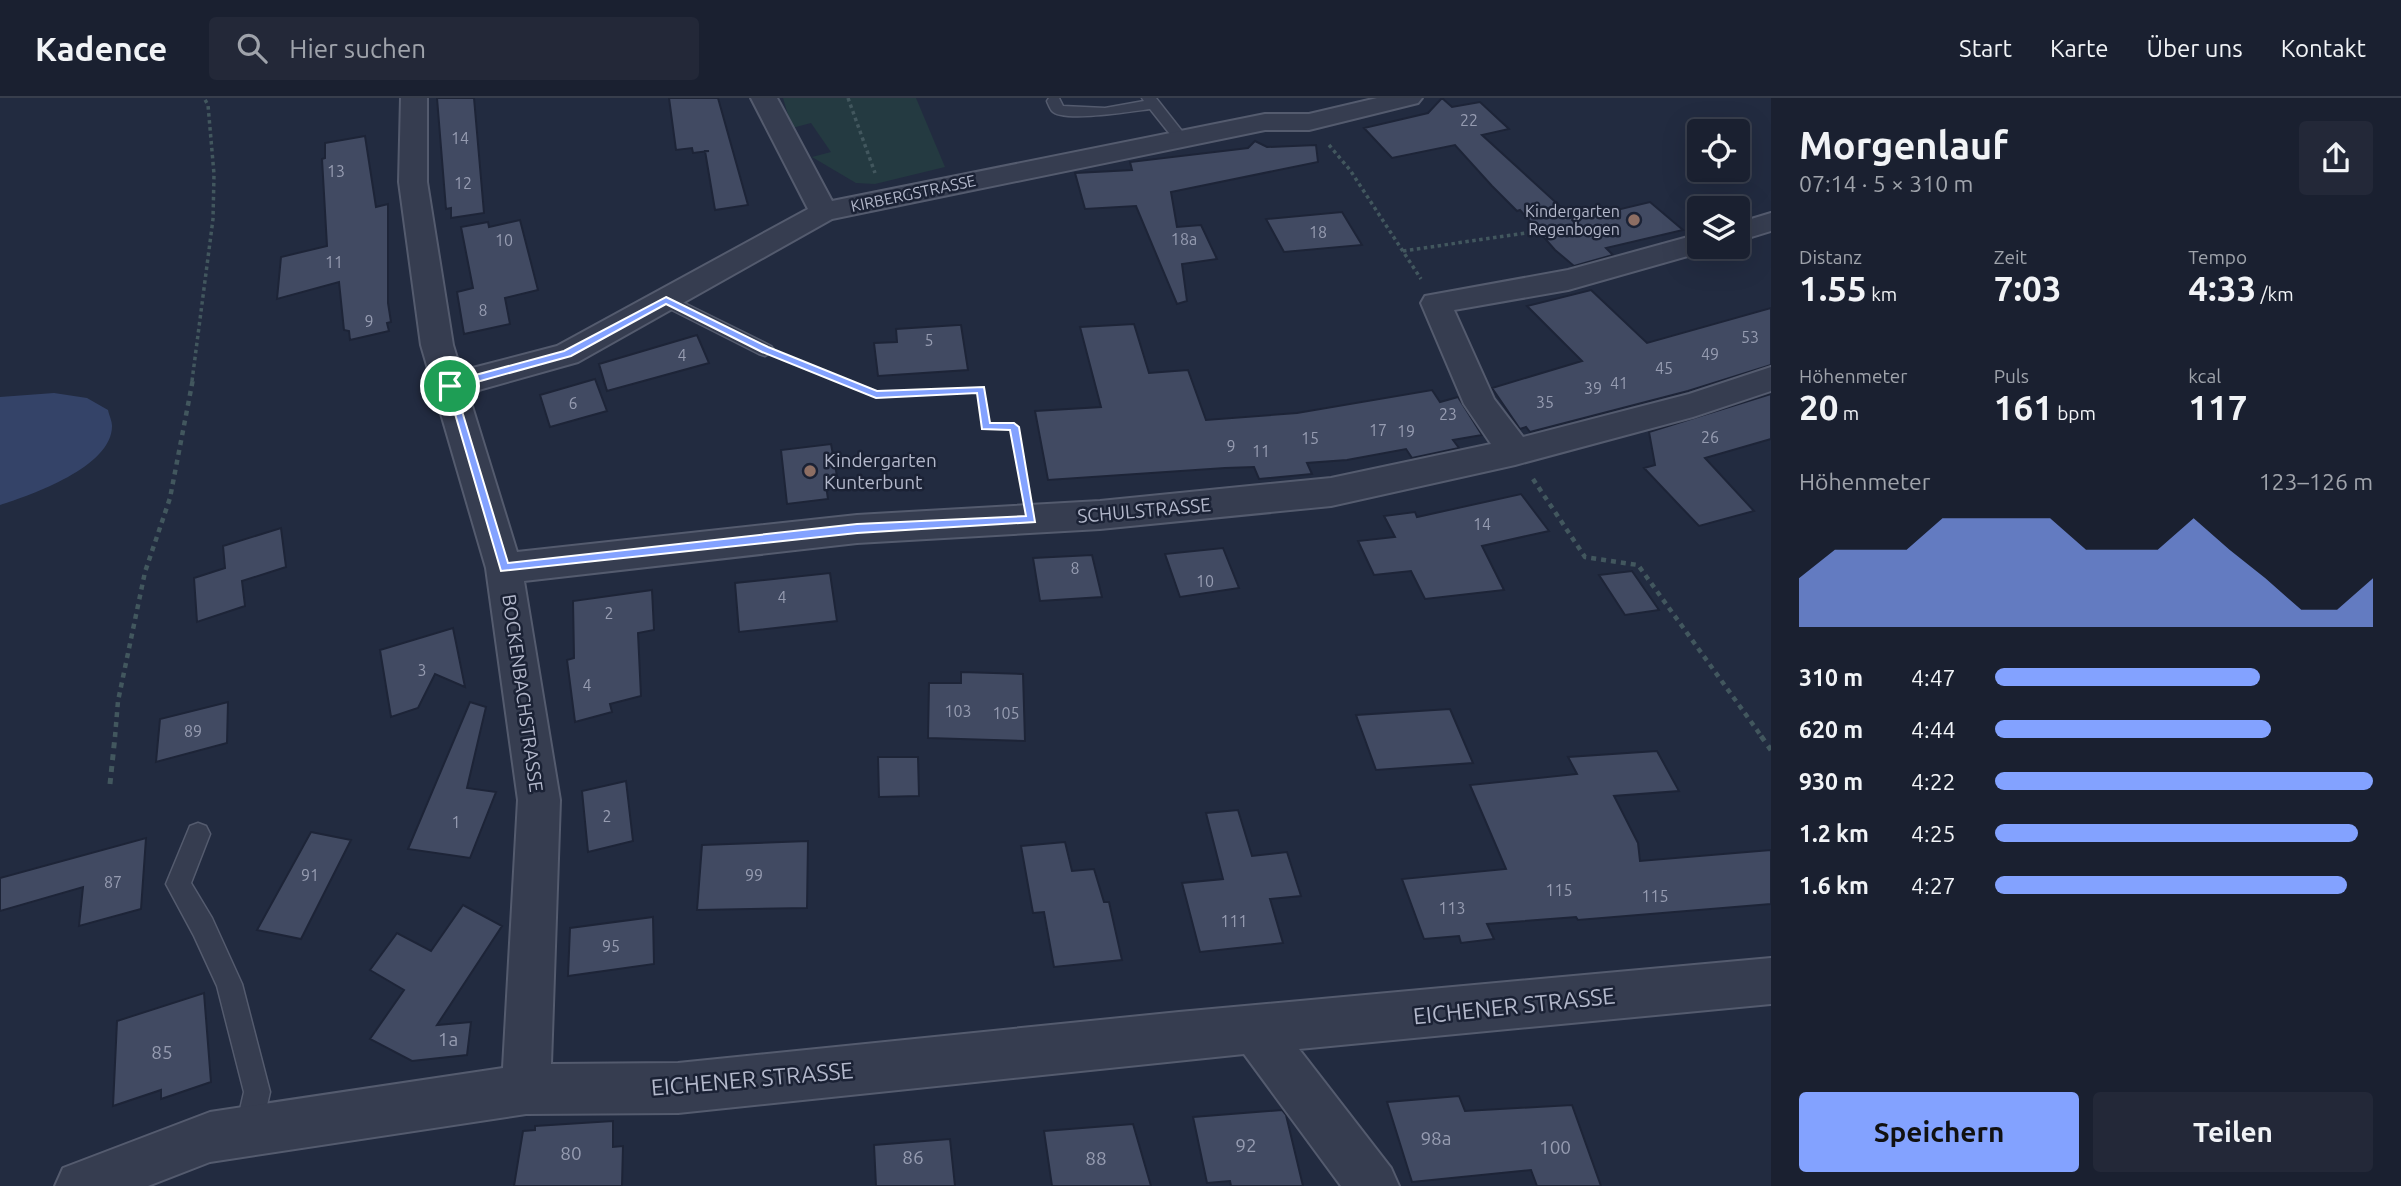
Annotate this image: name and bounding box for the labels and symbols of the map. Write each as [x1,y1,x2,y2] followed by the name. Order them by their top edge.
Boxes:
[1460,111,1478,129] house number: 22
[451,129,469,147] house number: 14
[327,162,345,180] house number: 13
[849,171,977,215] street label: KIRBERGSTRASSE
[454,174,472,192] house number: 12
[1525,202,1620,238] place label: Kindergarten Regenbogen
[1626,212,1642,228] marker: Kindergarten Regenbogen
[1309,223,1327,241] house number: 18
[1171,230,1197,248] house number: 18a
[495,231,513,249] house number: 10
[325,253,343,271] house number: 11
[478,301,488,319] house number: 8
[364,312,374,330] house number: 9
[1741,328,1759,346] house number: 53
[924,331,934,349] house number: 5
[1701,345,1719,363] house number: 49
[677,346,687,364] house number: 4
[420,356,480,416] pin
[1655,359,1673,377] house number: 45
[1610,374,1628,392] house number: 41
[1584,379,1602,397] house number: 39
[1536,393,1554,411] house number: 35
[568,394,578,412] house number: 6
[1439,405,1457,423] house number: 23
[1369,421,1387,439] house number: 17
[1397,422,1415,440] house number: 19
[1701,428,1719,446] house number: 26
[1301,429,1319,447] house number: 15
[1226,437,1236,455] house number: 9
[1252,442,1270,460] house number: 11
[824,449,937,493] place label: Kindergarten Kunterbunt
[802,463,818,479] marker: Kindergarten Kunterbunt
[1076,493,1212,527] street label: SCHULSTRASSE
[1473,515,1491,533] house number: 14
[1070,559,1080,577] house number: 8
[1196,572,1214,590] house number: 10
[777,588,787,606] house number: 4
[498,593,548,793] street label: BOCKENBACHSTRASSE
[604,604,614,622] house number: 2
[417,661,427,679] house number: 3
[582,676,592,694] house number: 4
[944,702,972,720] house number: 103
[992,704,1020,722] house number: 105
[184,722,202,740] house number: 89
[602,807,612,825] house number: 2
[451,813,461,831] house number: 1
[301,866,319,884] house number: 91
[745,866,763,884] house number: 99
[104,873,122,891] house number: 87
[1545,881,1573,899] house number: 115
[1641,887,1669,905] house number: 115
[1438,899,1466,917] house number: 113
[1220,912,1248,930] house number: 111
[602,937,620,955] house number: 95
[1412,982,1616,1029] street label: EICHENER STRASSE
[438,1028,458,1050] house number: 1a
[151,1041,173,1063] house number: 85
[650,1057,854,1100] street label: EICHENER STRASSE
[1420,1127,1452,1149] house number: 98a
[1235,1134,1257,1156] house number: 92
[1539,1136,1571,1158] house number: 100
[560,1142,582,1164] house number: 80
[902,1146,924,1168] house number: 86
[1085,1147,1107,1169] house number: 88

